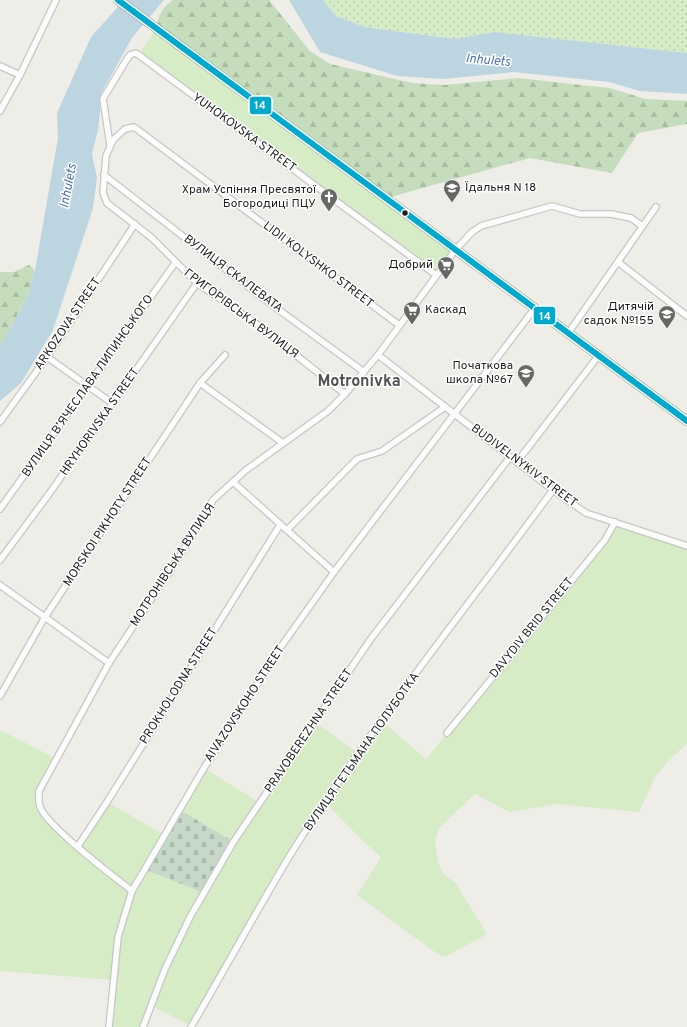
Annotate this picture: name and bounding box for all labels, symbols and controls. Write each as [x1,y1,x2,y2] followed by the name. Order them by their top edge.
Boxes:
[465,51,511,71] water label: Inhulets
[189,90,299,176] street label: YUHOKOVSKA STREET
[249,96,272,115] line badge: 14
[254,99,266,113] text: 14
[57,162,81,210] water label: Inhulets
[442,178,462,203] school or university icon: Їдальня N 18
[465,180,536,196] place label: Їдальня N 18
[182,182,317,212] place label: Храм Успіння Пресвятої Богородиці ПЦУ
[319,187,339,212] church icon: Храм Успіння Пресвятої Богородиці ПЦУ
[400,208,410,218] unlabelled marker
[259,218,377,312] street label: LIDII KOLYSHKO STREET
[180,231,286,317] street label: ВУЛИЦЯ СКАЛЕВАТА
[436,255,456,280] supermarket icon: Добрий
[388,257,433,273] place label: Добрий
[180,266,302,362] street label: ГРИГОРІВСЬКА ВУЛИЦЯ
[31,275,105,373] street label: ARKOZOVA STREET
[19,292,157,480] street label: ВУЛИЦЯ В’ЯЧЕСЛАВА ЛИПИНСЬКОГО
[584,299,654,329] place label: Дитячій садок №155
[402,300,422,325] supermarket icon: Каскад
[425,302,467,318] place label: Каскад
[657,304,677,329] school or university icon: Дитячій садок №155
[533,306,556,325] line badge: 14
[539,310,551,324] text: 14
[446,358,513,388] place label: Початкова школа №67
[516,363,536,388] school or university icon: Початкова школа №67
[57,365,143,479] street label: HRYHORIVSKA STREET
[317,372,401,392] district label: Motronivka
[468,421,580,511] street label: BUDIVELNYKIV STREET
[60,454,156,590] street label: MORSKOI PIKHOTY STREET
[127,500,219,630] street label: МОТРОНІВСЬКА ВУЛИЦЯ
[486,574,578,682] street label: DAVYDIV BRID STREET
[137,625,221,747] street label: PROKHOLODNA STREET
[201,643,289,765] street label: AIVAZOVSKOHO STREET
[261,666,357,796] street label: PRAVOBEREZHNA STREET
[301,669,423,835] street label: ВУЛИЦЯ ГЕТЬМАНА ПОЛУБОТКА

